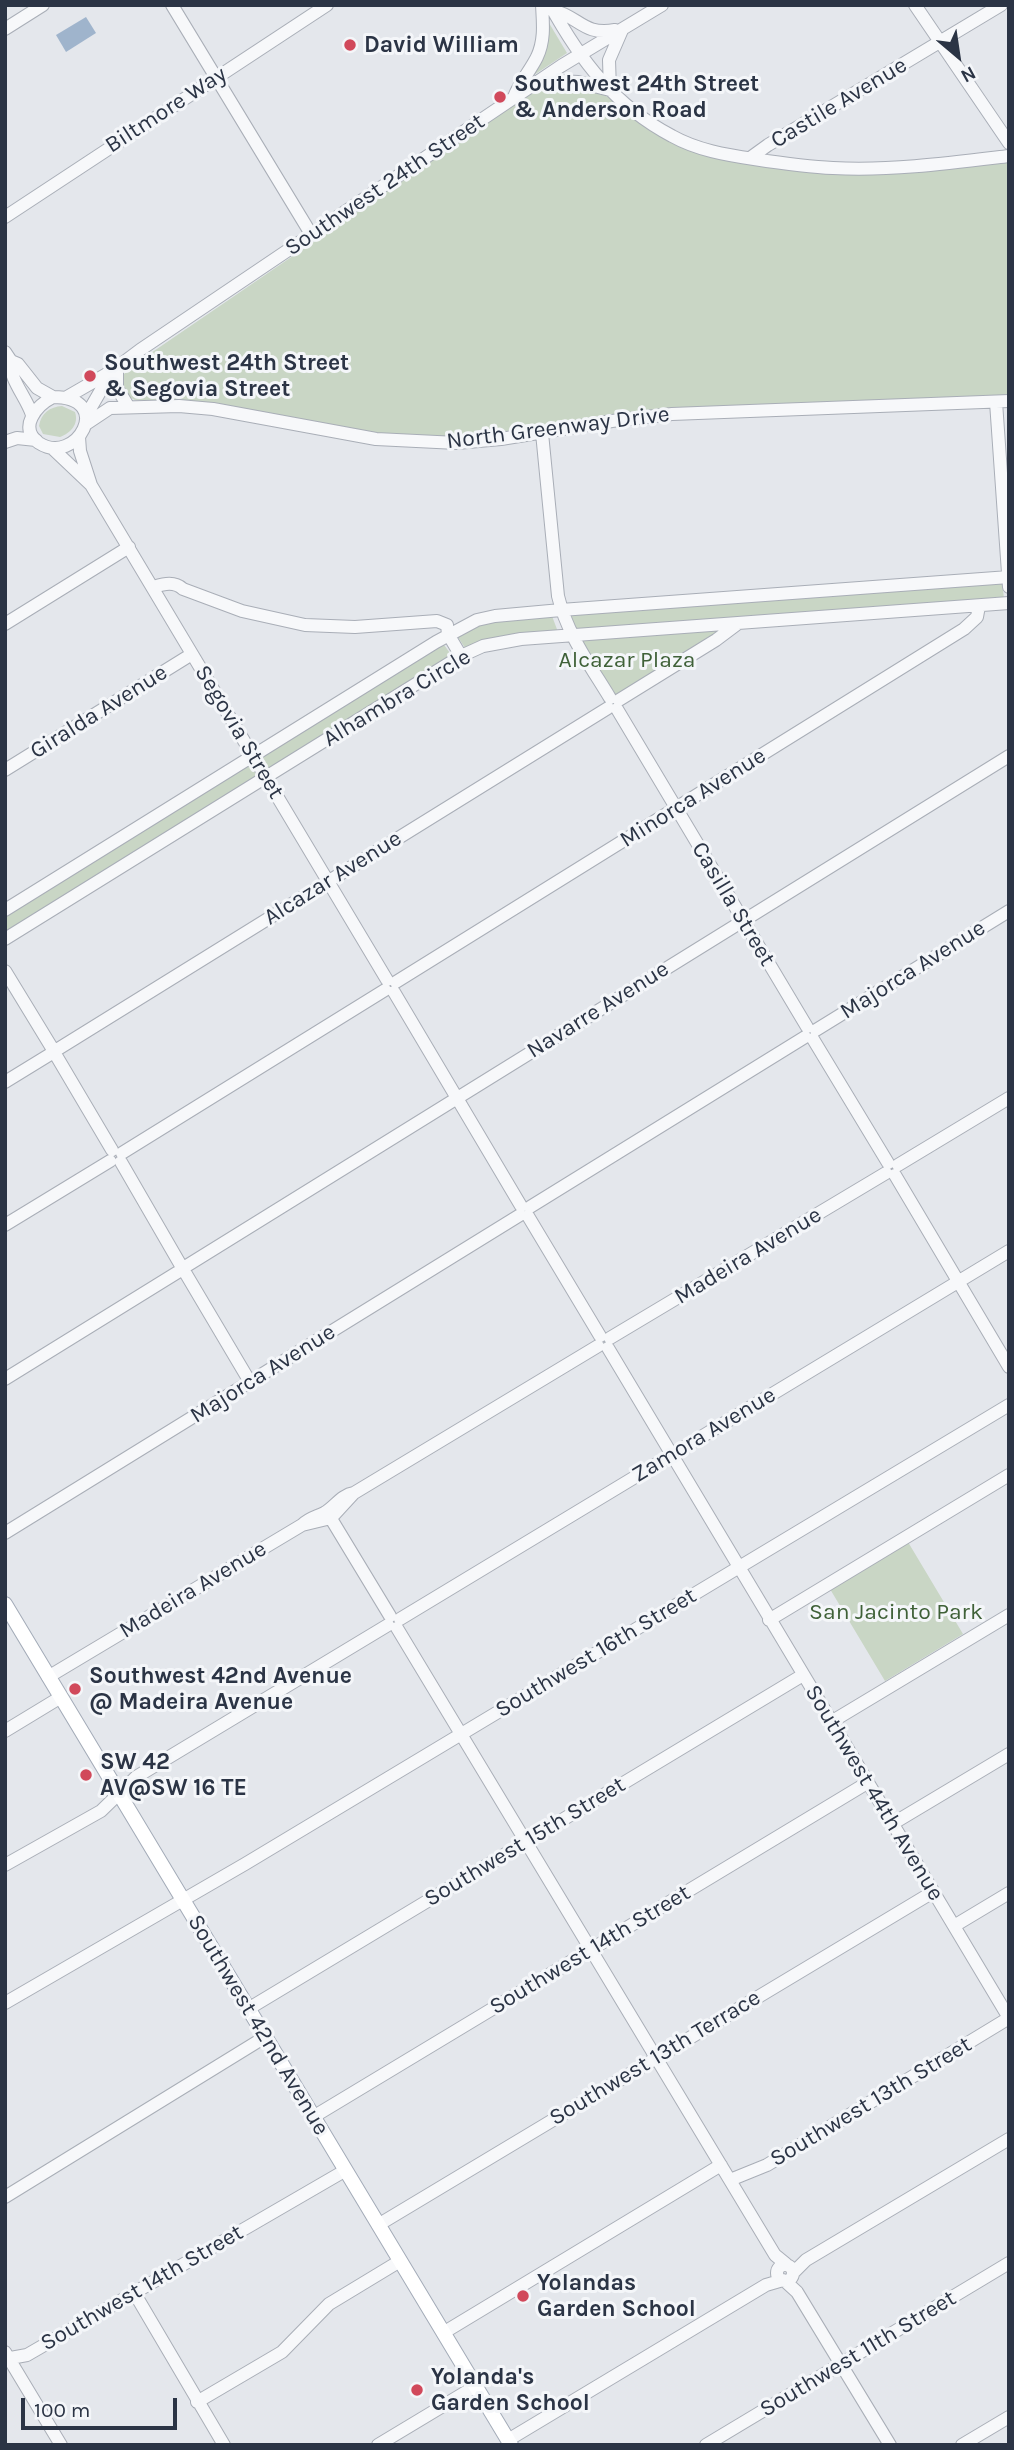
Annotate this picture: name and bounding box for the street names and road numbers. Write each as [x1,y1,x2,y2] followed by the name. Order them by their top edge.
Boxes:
[766,52,912,154] street label: Castile Avenue
[100,61,232,159] street label: Biltmore Way
[280,108,490,262] street label: Southwest 24th Street
[445,401,671,455] street label: North Greenway Drive
[318,643,476,753] street label: Alhambra Circle
[25,659,173,765] street label: Giralda Avenue
[188,660,290,804] street label: Segovia Street
[615,742,771,854] street label: Minorca Avenue
[259,825,407,931] street label: Alcazar Avenue
[685,837,781,971] street label: Casilla Street
[835,914,991,1026] street label: Majorca Avenue
[522,955,674,1065] street label: Navarre Avenue
[670,1201,826,1311] street label: Madeira Avenue
[185,1318,341,1430] street label: Majorca Avenue
[627,1381,781,1489] street label: Zamora Avenue
[115,1535,271,1645] street label: Madeira Avenue
[491,1582,701,1724] street label: Southwest 16th Street
[799,1680,949,1906] street label: Southwest 44th Avenue
[420,1771,630,1913] street label: Southwest 15th Street
[485,1879,695,2021] street label: Southwest 14th Street
[181,1910,335,2140] street label: Southwest 42nd Avenue
[544,1984,766,2132] street label: Southwest 13th Terrace
[765,2031,977,2173] street label: Southwest 13th Street
[36,2219,248,2357] street label: Southwest 14th Street
[755,2285,961,2423] street label: Southwest 11th Street

